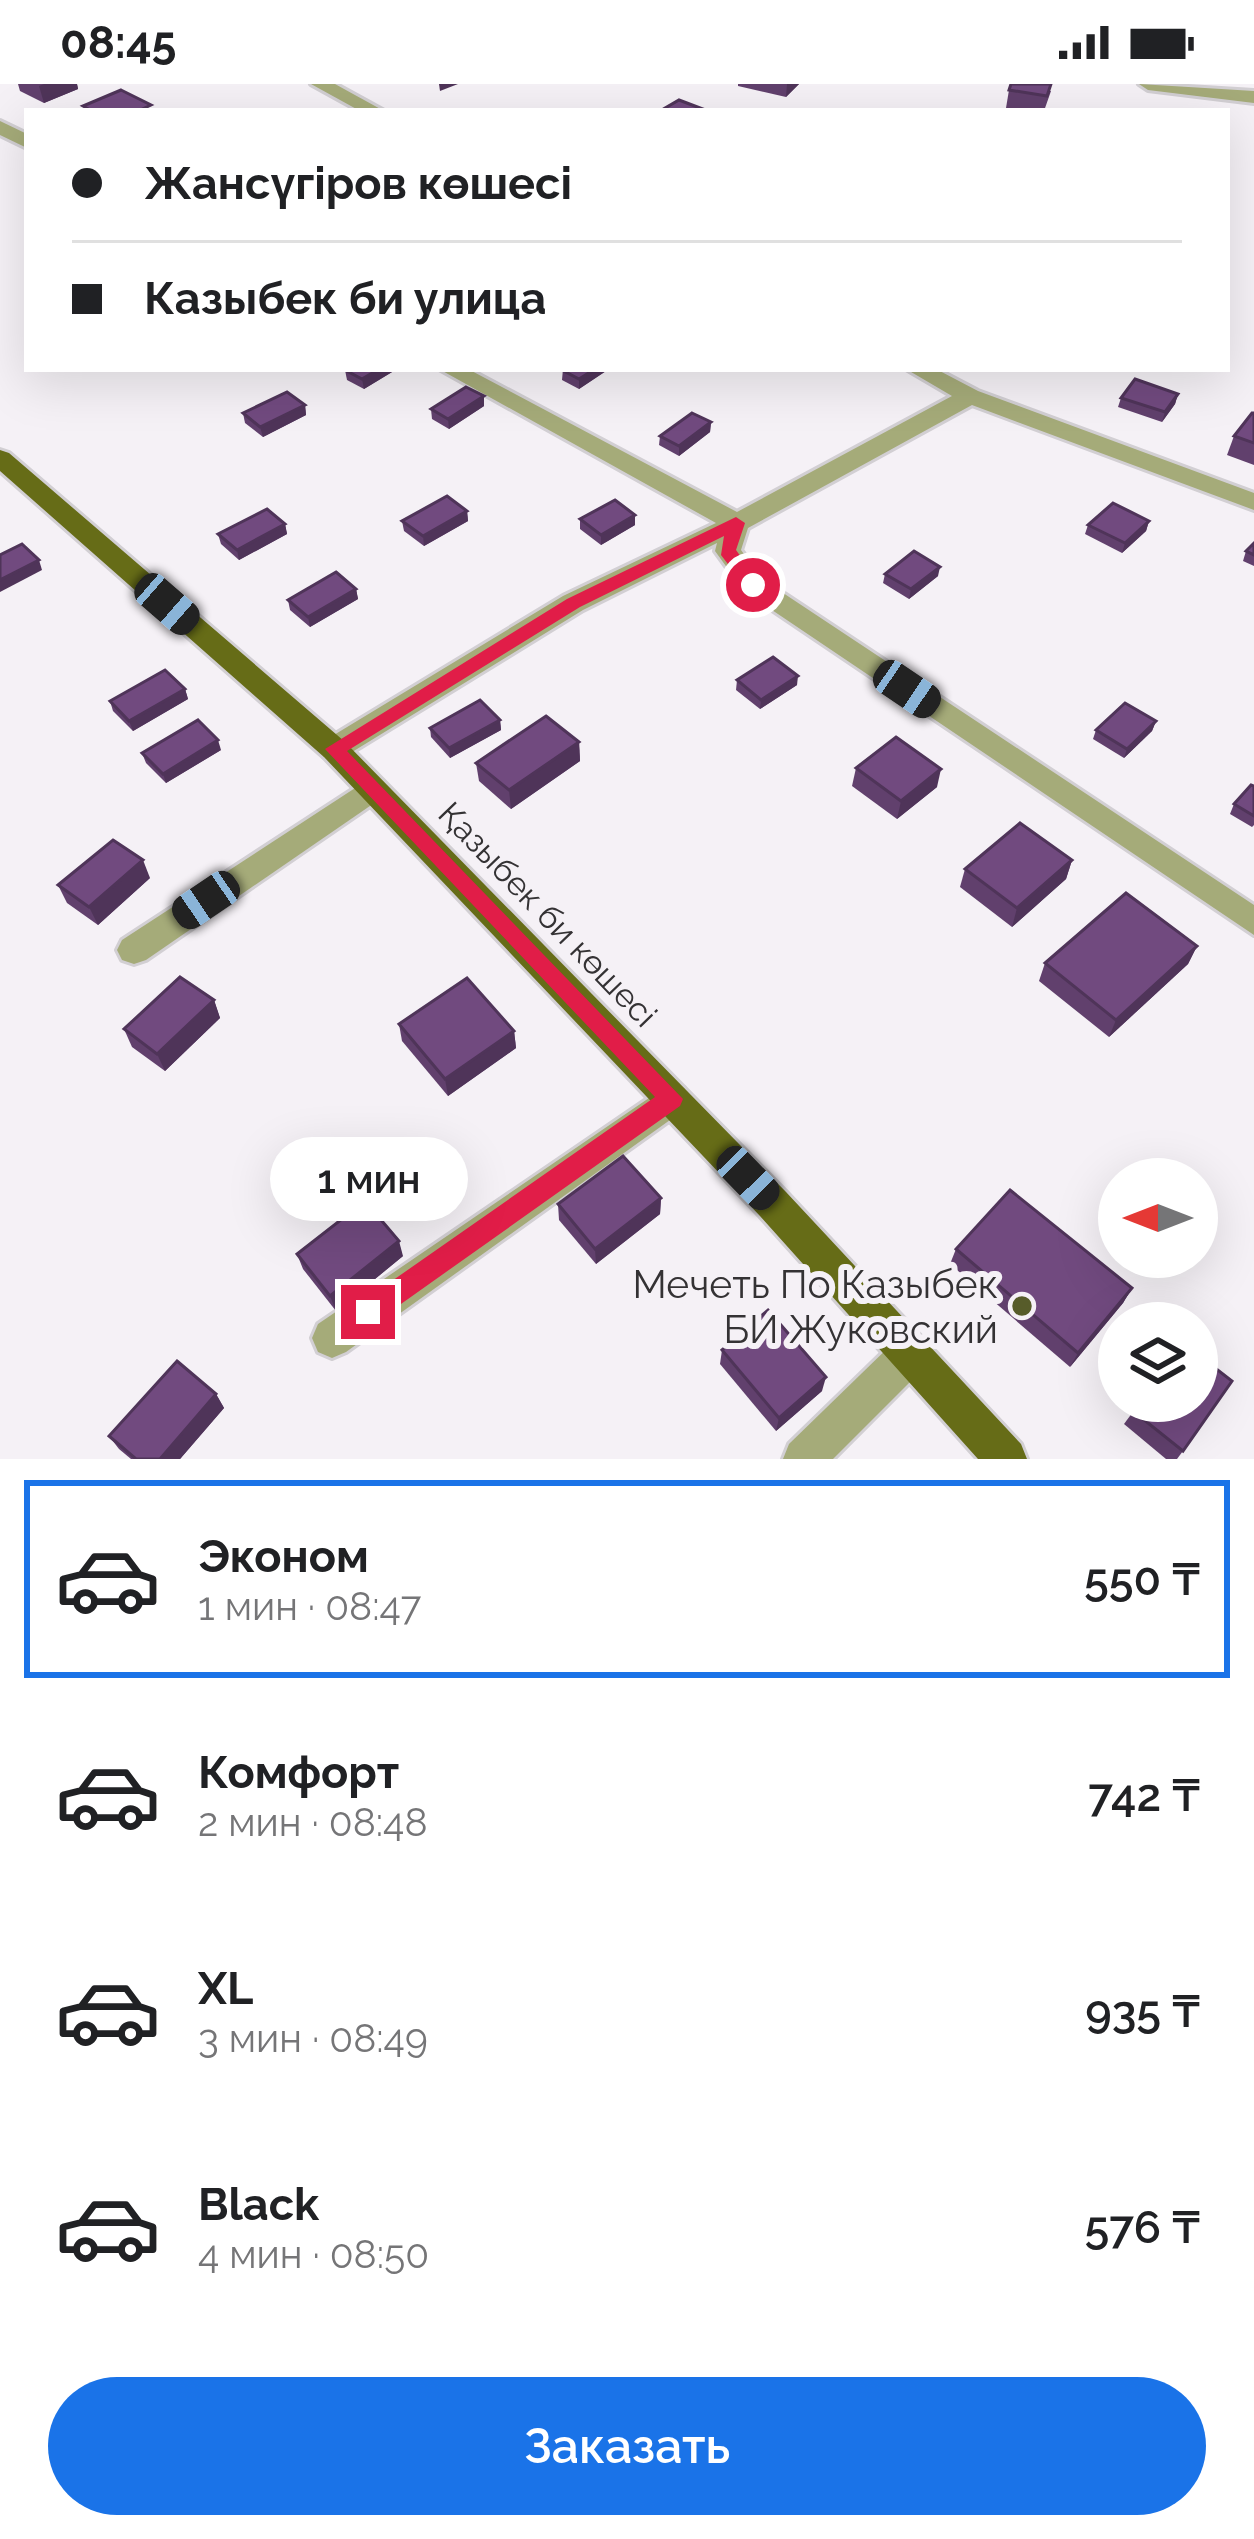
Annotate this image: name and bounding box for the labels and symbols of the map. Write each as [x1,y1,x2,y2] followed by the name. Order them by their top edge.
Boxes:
[726,558,780,612] route start
[128,567,206,641] car
[867,654,947,724] car
[431,794,665,1035] street label: Қазыбек би көшесі
[166,865,246,935] car
[269,1138,467,1222] callout: 1 мин
[710,1140,786,1216] car
[1098,1158,1218,1278] north arrow
[632,1261,998,1352] place label: Мечеть По Казыбек БИ Жуковский
[341,1285,395,1339] route end
[1009,1293,1035,1319] marker: Мечеть По Казыбек БИ Жуковский

